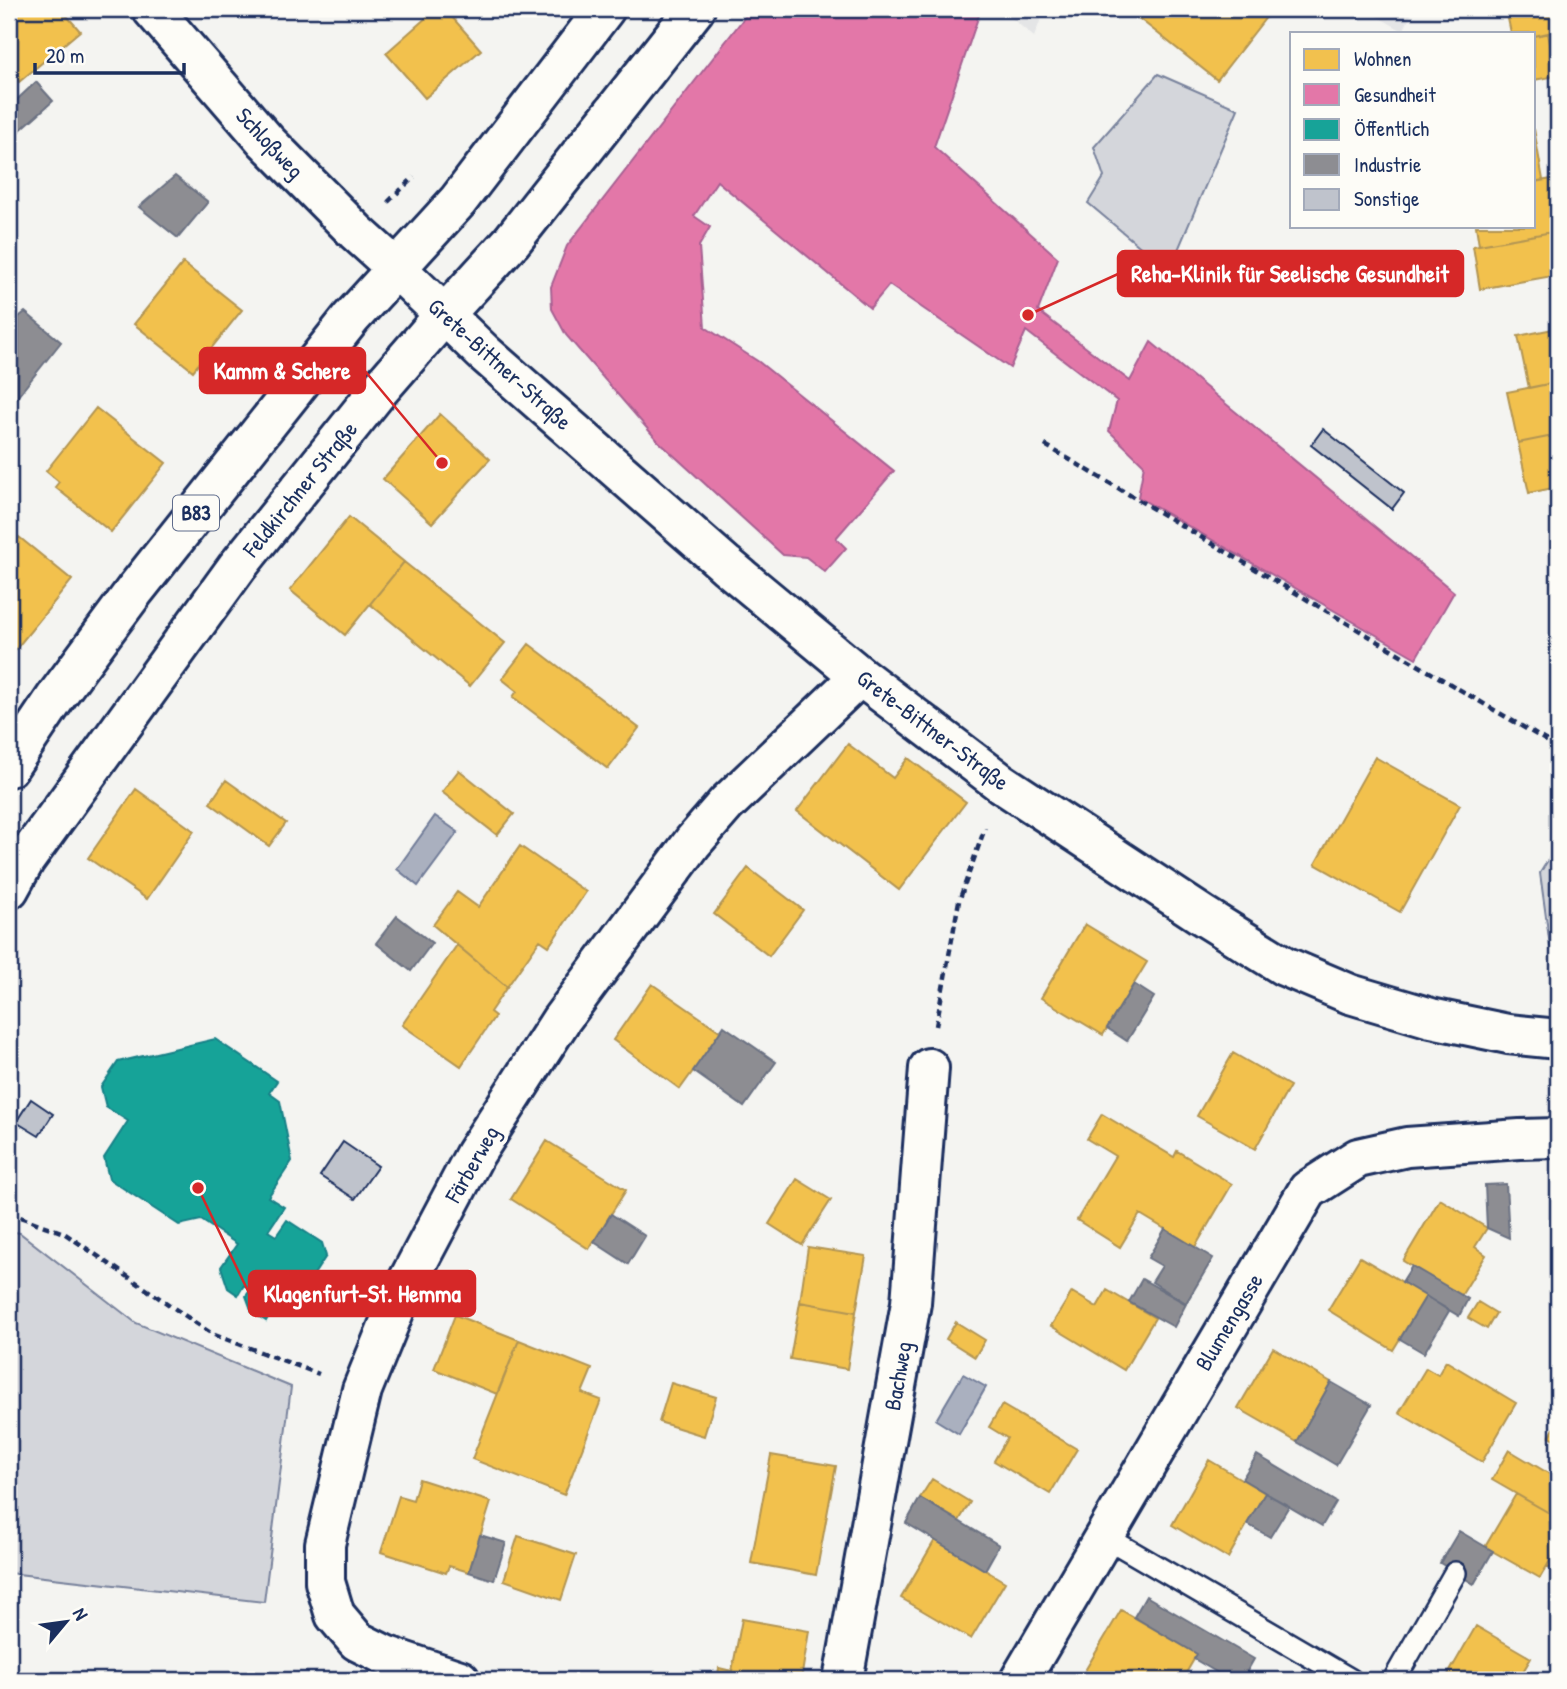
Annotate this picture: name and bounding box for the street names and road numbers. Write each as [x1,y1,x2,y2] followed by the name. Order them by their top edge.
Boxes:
[229,100,311,185] street label: Schloßweg
[422,291,579,437] street label: Grete-Bittner-Straße
[235,414,364,564] street label: Feldkirchner Straße
[173,496,219,530] road number: B83
[851,662,1016,797] street label: Grete-Bittner-Straße
[437,1120,506,1209] street label: Färberweg
[1187,1267,1270,1376] street label: Blumengasse
[876,1339,919,1413] street label: Bachweg

